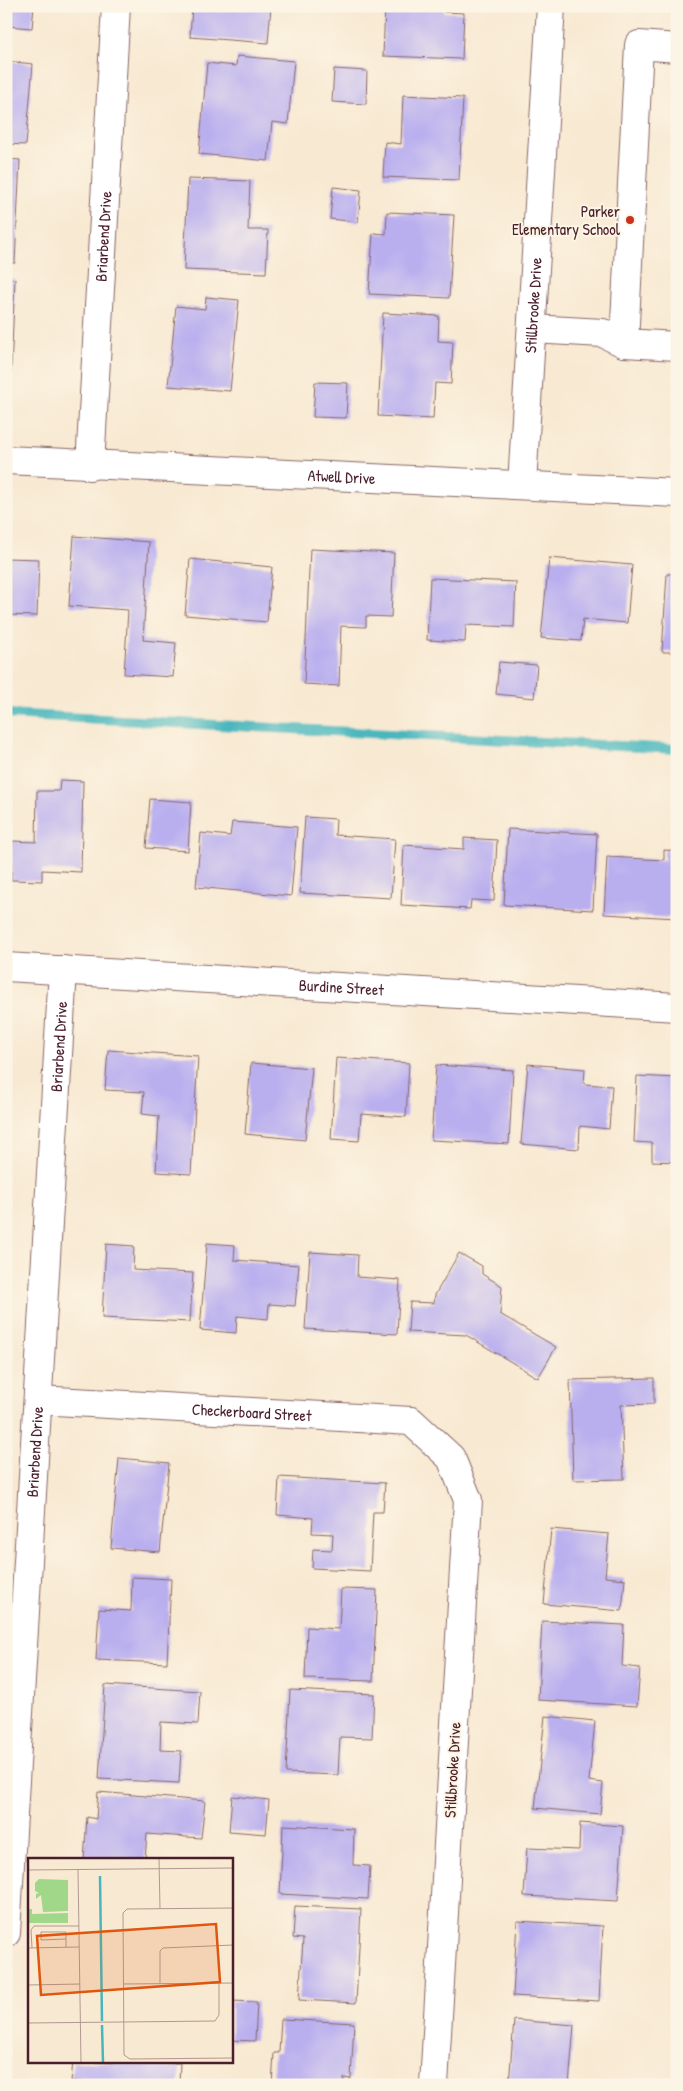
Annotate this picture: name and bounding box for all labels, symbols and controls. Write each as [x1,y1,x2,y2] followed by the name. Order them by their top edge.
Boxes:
[89,190,117,282] street label: Briarbend Drive
[512,200,621,240] place label: Parker Elementary School
[624,214,636,226] marker: Parker Elementary School
[519,256,547,354] street label: Stillbrooke Drive
[307,464,377,489] street label: Atwell Drive
[298,973,385,1001] street label: Burdine Street
[45,1000,72,1092] street label: Briarbend Drive
[191,1398,313,1426] street label: Checkerboard Street
[21,1405,48,1498] street label: Briarbend Drive
[439,1721,466,1818] street label: Stillbrooke Drive
[28,1858,232,2064] inset map

